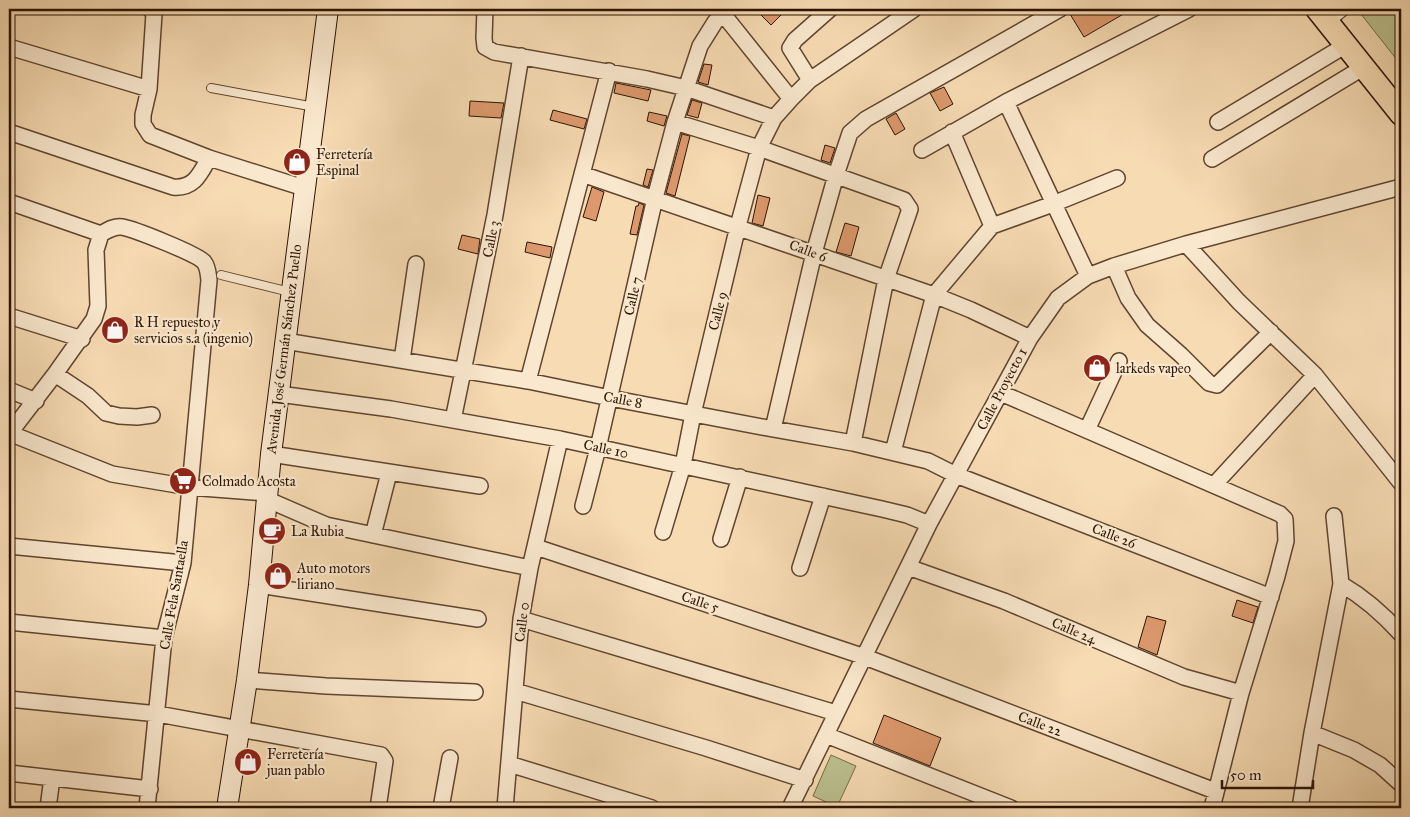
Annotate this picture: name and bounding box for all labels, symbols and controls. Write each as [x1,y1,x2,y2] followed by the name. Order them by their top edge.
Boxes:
[316,146,373,179] place label: Ferretería Espinal
[282,147,312,177] shop icon: Ferretería Espinal
[479,219,503,259] street label: Calle 3
[787,236,830,266] street label: Calle 6
[263,243,306,456] street label: Avenida José Germán Sánchez Puello
[620,275,646,317] street label: Calle 7
[705,290,731,332] street label: Calle 9
[134,314,253,348] place label: R H repuesto y servicios s.a (ingenio)
[100,315,130,345] shop icon: R H repuesto y servicios s.a (ingenio)
[973,345,1031,433] street label: Calle Proyecto 1
[1082,353,1112,383] shop icon: larkeds vapeo
[1116,360,1191,377] place label: larkeds vapeo
[602,388,644,412] street label: Calle 8
[582,436,630,462] street label: Calle 10
[168,466,198,496] supermarket icon: Colmado Acosta
[202,473,296,490] place label: Colmado Acosta
[257,516,287,546] cafe icon: La Rubia
[1090,520,1139,552] street label: Calle 26
[291,523,344,540] place label: La Rubia
[156,539,192,651] street label: Calle Fela Santaella
[296,560,370,593] place label: Auto motors liriano
[263,561,293,591] shop icon: Auto motors liriano
[679,588,721,616] street label: Calle 5
[511,601,533,643] street label: Calle 0
[1049,614,1100,648] street label: Calle 24
[1016,708,1064,740] street label: Calle 22
[265,746,325,779] place label: Ferretería juan pablo
[233,747,263,777] shop icon: Ferretería juan pablo
[1222,757,1314,789] scale bar
[1230,766,1262,784] text: 50 m

